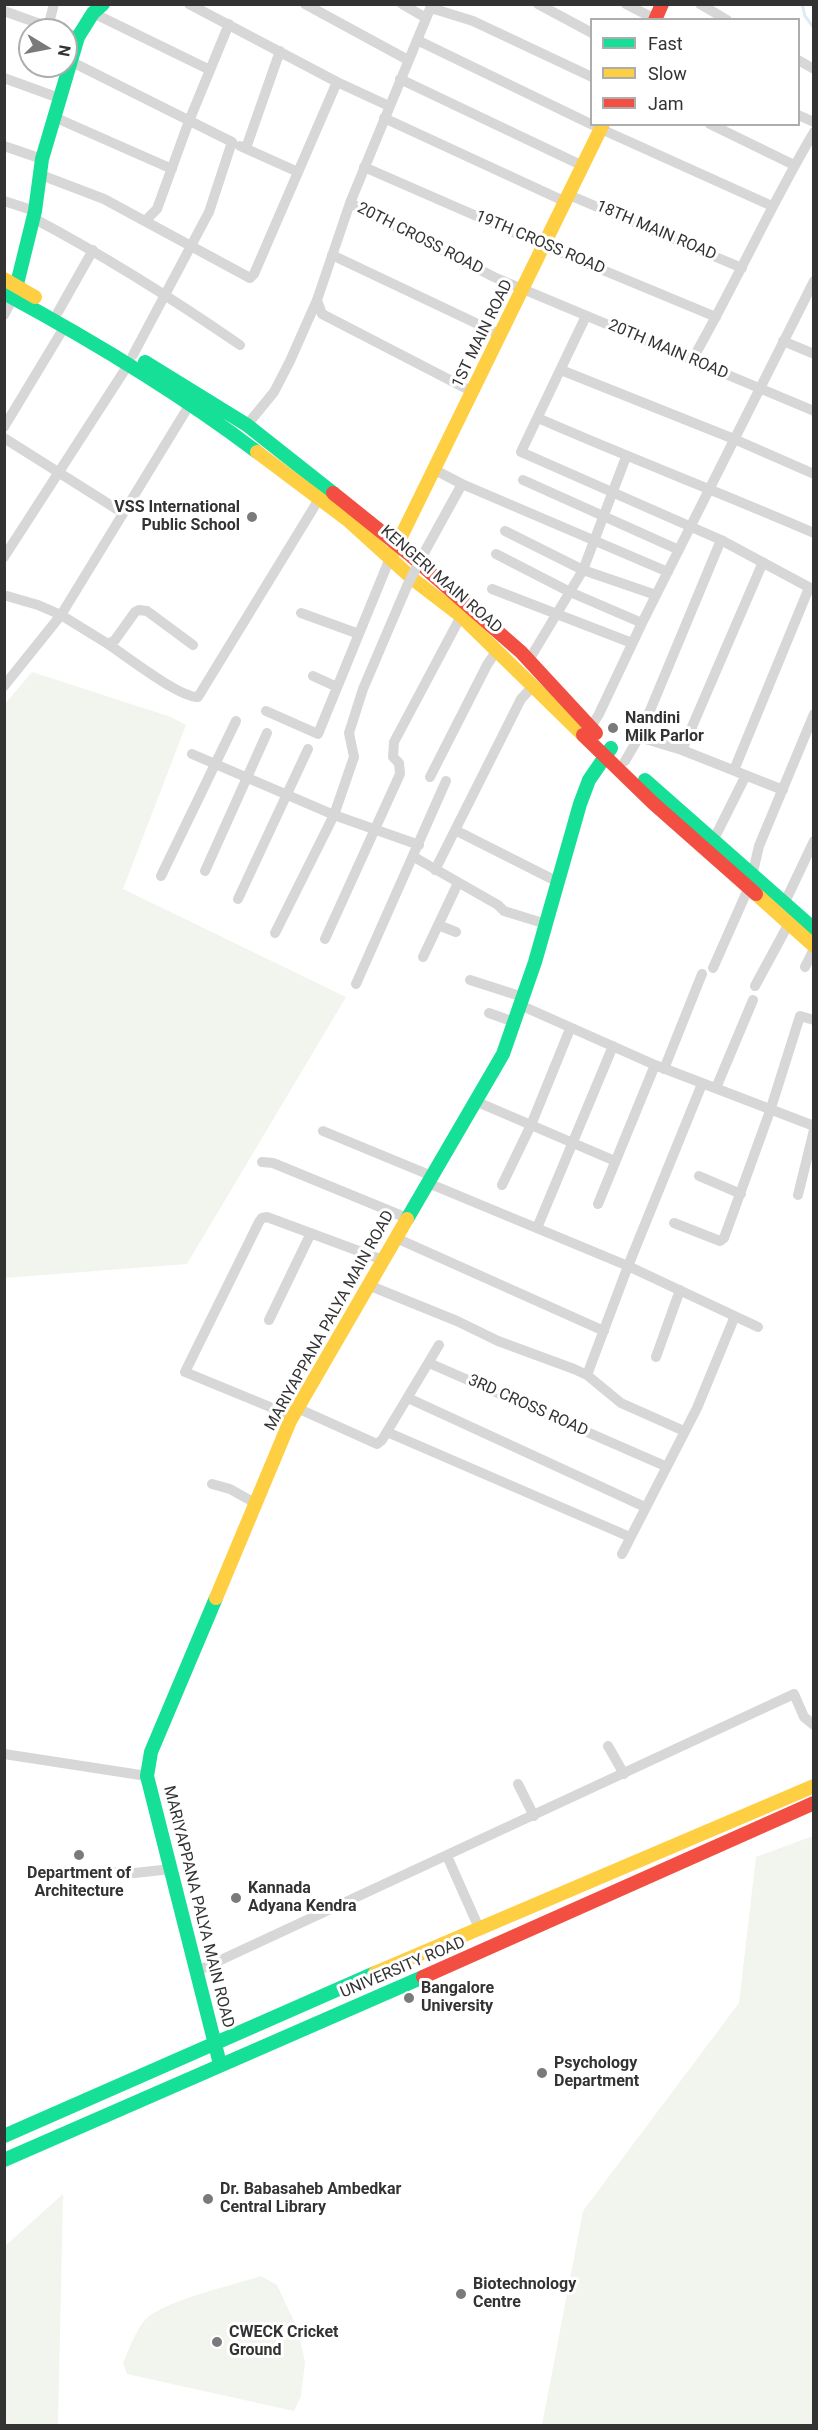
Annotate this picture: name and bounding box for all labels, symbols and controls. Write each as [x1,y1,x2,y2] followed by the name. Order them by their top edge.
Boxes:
[18,18,78,78] north arrow
[590,18,800,126] legend
[648,33,683,54] text: Fast
[54,44,75,58] text: N
[648,63,687,84] text: Slow
[648,93,684,114] text: Jam
[593,197,719,265] street label: 18TH MAIN ROAD
[354,199,486,279] street label: 20TH CROSS ROAD
[472,207,608,279] street label: 19TH CROSS ROAD
[449,277,517,391] street label: 1ST MAIN ROAD
[605,316,731,384] street label: 20TH MAIN ROAD
[114,498,240,536] place label: VSS International Public School
[245,510,259,524] marker: VSS International Public School
[376,522,506,638] street label: KENGERI MAIN ROAD
[625,709,704,747] place label: Nandini Milk Parlor
[606,721,620,735] marker: Nandini Milk Parlor
[261,1208,399,1434] street label: MARIYAPPANA PALYA MAIN ROAD
[465,1371,591,1441] street label: 3RD CROSS ROAD
[159,1784,237,2030] street label: MARIYAPPANA PALYA MAIN ROAD
[72,1848,86,1862] marker: Department of Architecture
[27,1864,131,1902] place label: Department of Architecture
[248,1879,357,1917] place label: Kannada Adyana Kendra
[229,1891,243,1905] marker: Kannada Adyana Kendra
[338,1933,468,2003] street label: UNIVERSITY ROAD
[421,1979,494,2017] place label: Bangalore University
[402,1991,416,2005] marker: Bangalore University
[554,2054,639,2092] place label: Psychology Department
[535,2066,549,2080] marker: Psychology Department
[220,2180,401,2218] place label: Dr. Babasaheb Ambedkar Central Library
[201,2192,215,2206] marker: Dr. Babasaheb Ambedkar Central Library
[473,2275,576,2313] place label: Biotechnology Centre
[454,2287,468,2301] marker: Biotechnology Centre
[229,2323,338,2361] place label: CWECK Cricket Ground
[210,2335,224,2349] marker: CWECK Cricket Ground

